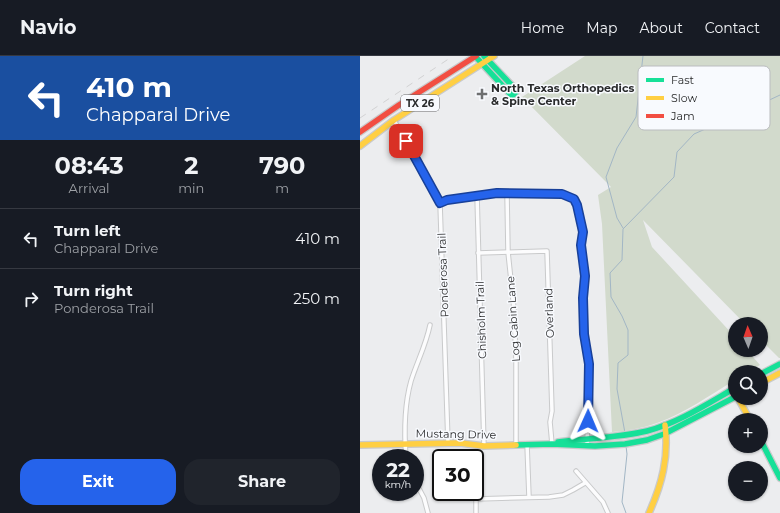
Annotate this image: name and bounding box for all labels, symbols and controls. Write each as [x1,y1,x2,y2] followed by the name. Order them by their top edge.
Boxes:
[20,16,76,39] text: Navio
[521,19,564,37] text: Home
[586,19,617,37] text: Map
[639,19,683,37] text: About
[705,19,760,37] text: Contact
[638,66,770,130] legend
[86,70,172,104] text: 410 m
[20,72,72,124] icon: left
[671,73,695,87] text: Fast
[491,81,634,108] place label: North Texas Orthopedics & Spine Center
[476,88,488,100] marker: North Texas Orthopedics & Spine Center
[671,91,697,105] text: Slow
[401,95,439,111] road number: TX 26
[86,104,230,126] text: Chapparal Drive
[670,109,695,123] text: Jam
[389,124,423,158] pin
[395,130,417,152] icon: arrive
[55,151,124,180] text: 08:43
[184,151,198,180] text: 2
[259,151,305,180] text: 790
[69,180,110,196] text: Arrival
[178,180,204,196] text: min
[275,180,289,196] text: m
[54,221,121,240] text: Turn left
[20,228,42,250] icon: left
[295,229,340,248] text: 410 m
[435,232,451,318] street label: Ponderosa Trail
[54,240,158,256] text: Chapparal Drive
[503,275,523,362] street label: Log Cabin Lane
[54,281,133,300] text: Turn right
[473,281,489,359] street label: Chisholm Trail
[20,288,42,310] icon: right
[541,288,557,338] street label: Overland
[293,289,340,308] text: 250 m
[54,300,154,316] text: Ponderosa Trail
[728,317,768,357] north arrow
[728,317,768,501] map controls
[728,365,768,405] button: search
[567,400,609,442] position arrow
[728,413,768,453] button: +
[416,426,497,442] street label: Mustang Drive
[432,449,484,501] speed limit sign: 30
[386,458,410,482] text: 22
[20,459,176,505] button: Exit
[184,459,340,505] button: Share
[728,461,768,501] button: −
[385,478,411,491] text: km/h

